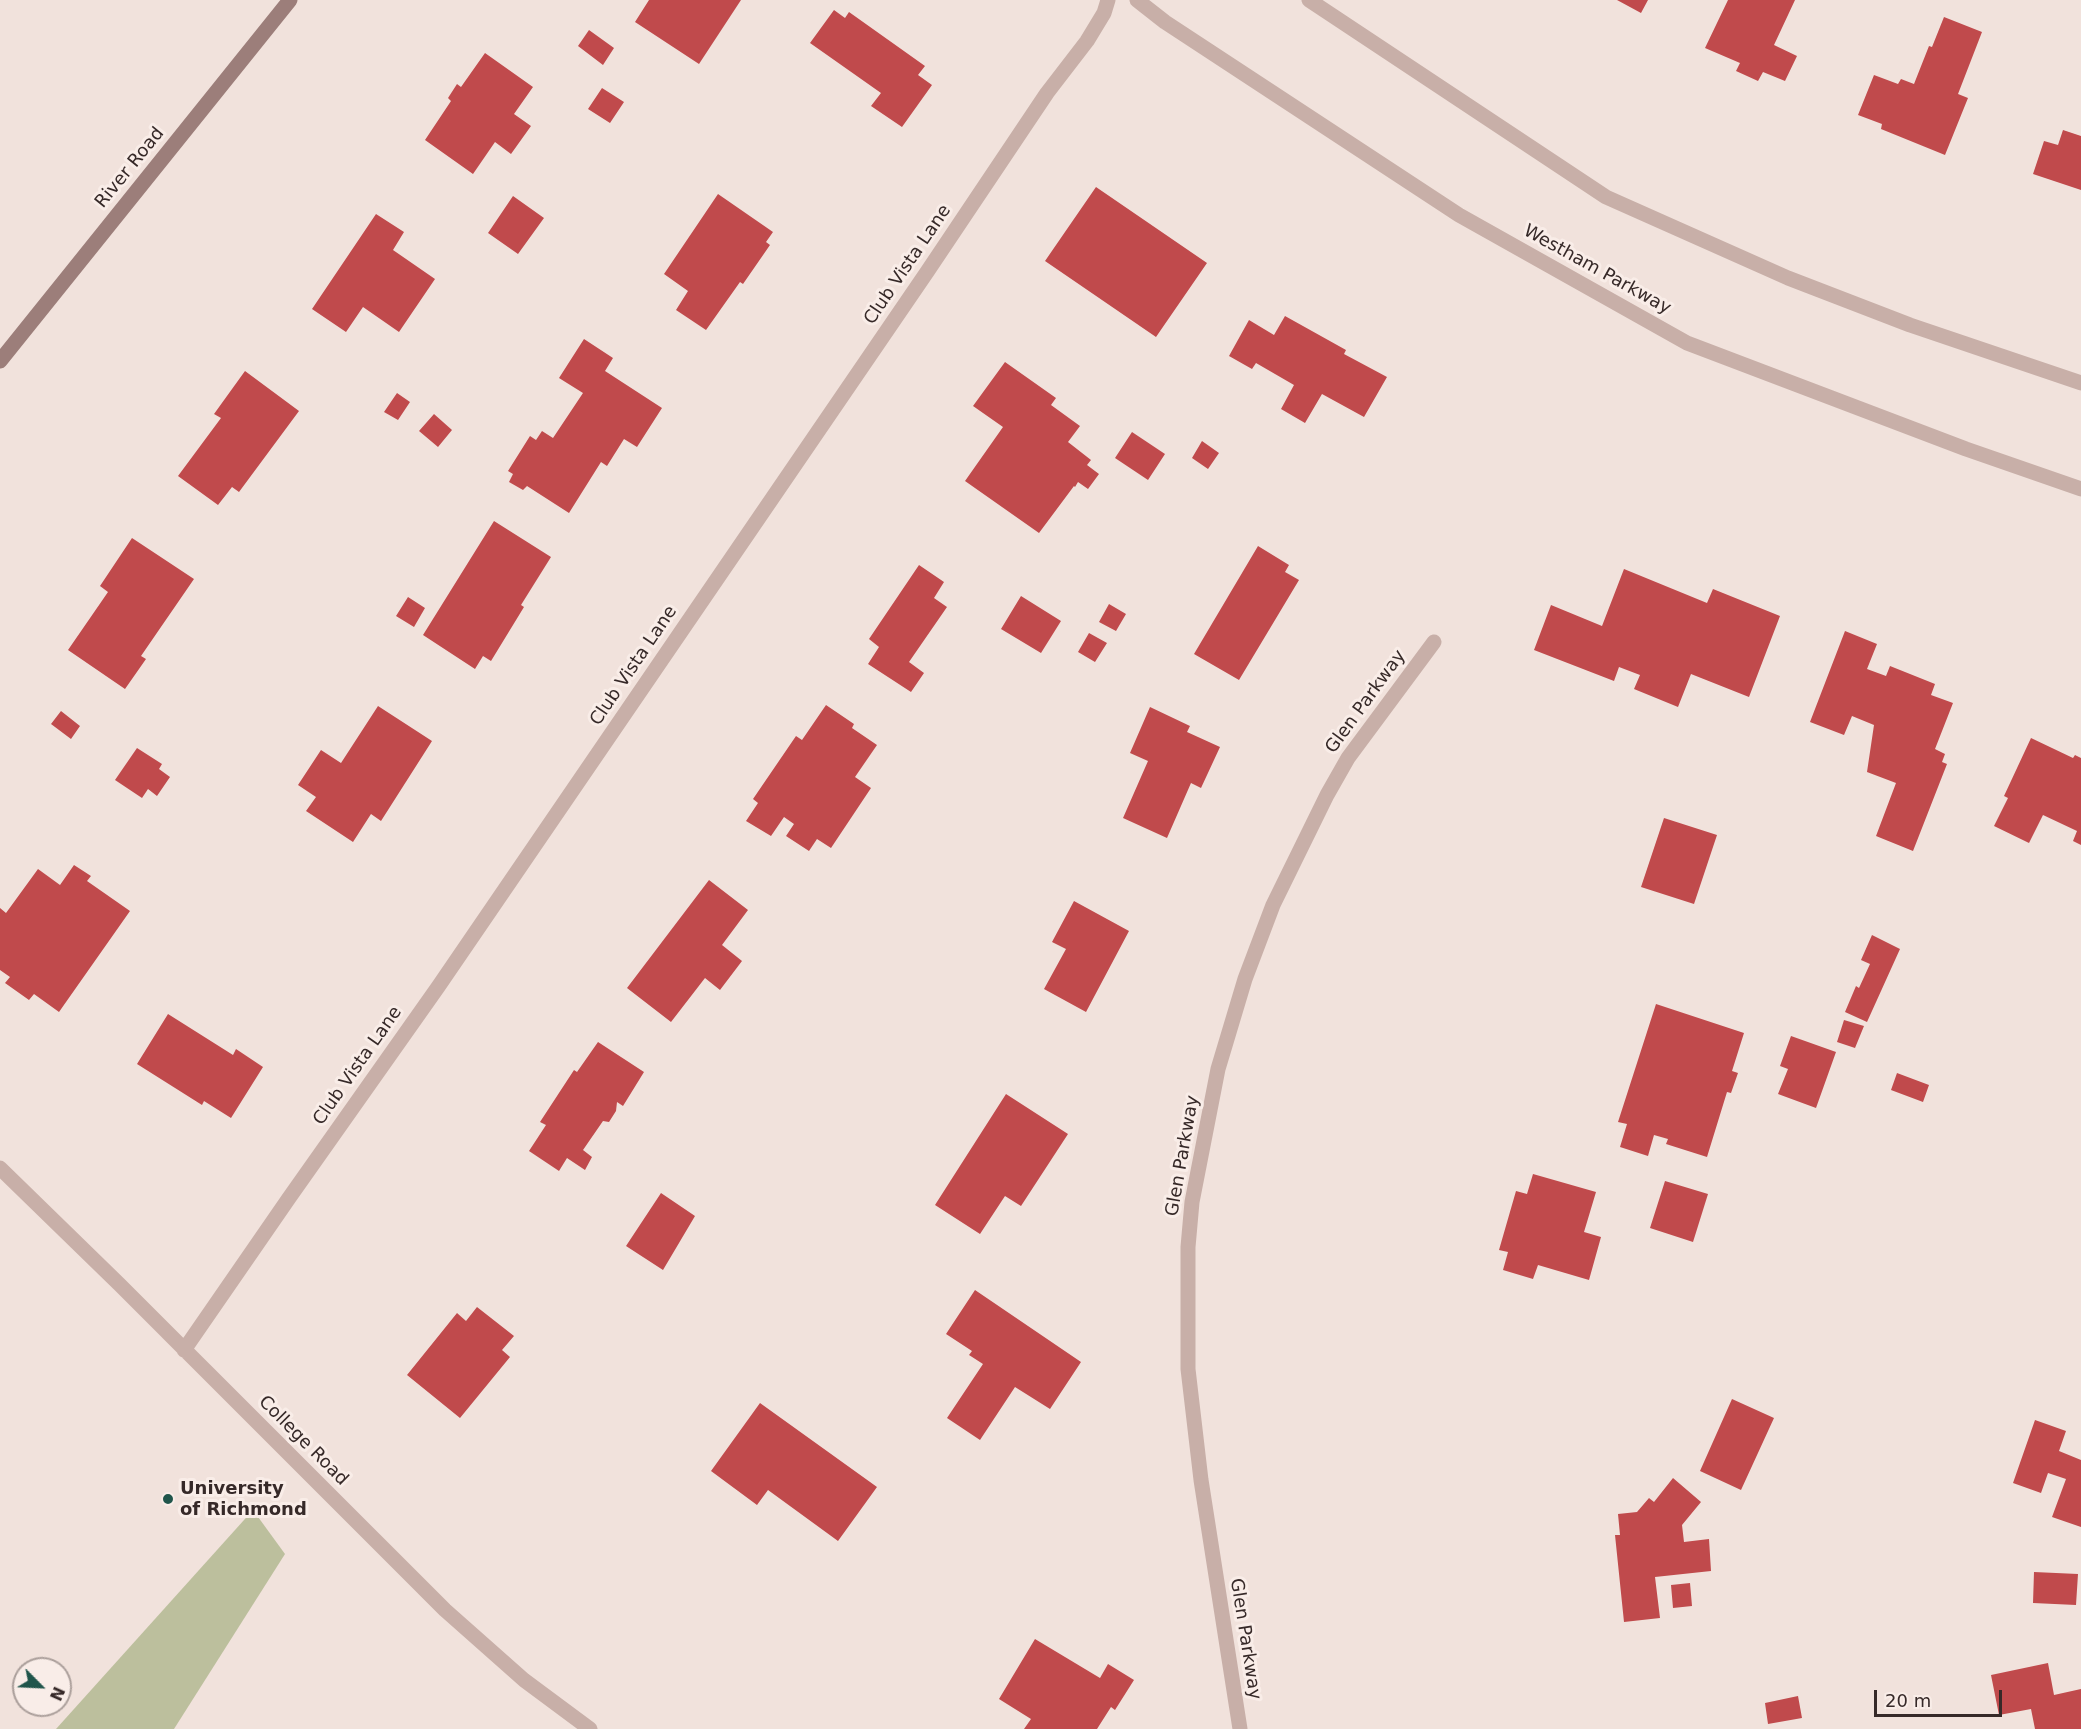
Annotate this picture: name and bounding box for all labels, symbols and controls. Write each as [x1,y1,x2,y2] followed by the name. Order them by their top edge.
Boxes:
[91,123,169,213] street label: River Road
[860,201,956,329] street label: Club Vista Lane
[1519,220,1675,320] street label: Westham Parkway
[586,602,682,730] street label: Club Vista Lane
[1321,646,1411,758] street label: Glen Parkway
[309,1003,407,1129] street label: Club Vista Lane
[1162,1094,1204,1218] street label: Glen Parkway
[254,1392,352,1490] street label: College Road
[180,1478,307,1520] place label: University of Richmond
[161,1492,175,1506] marker: University of Richmond
[1225,1577,1265,1701] street label: Glen Parkway
[12,1657,72,1717] north arrow
[1877,1678,2004,1716] scale bar
[46,1684,68,1704] text: N
[1885,1690,1931,1711] text: 20 m

